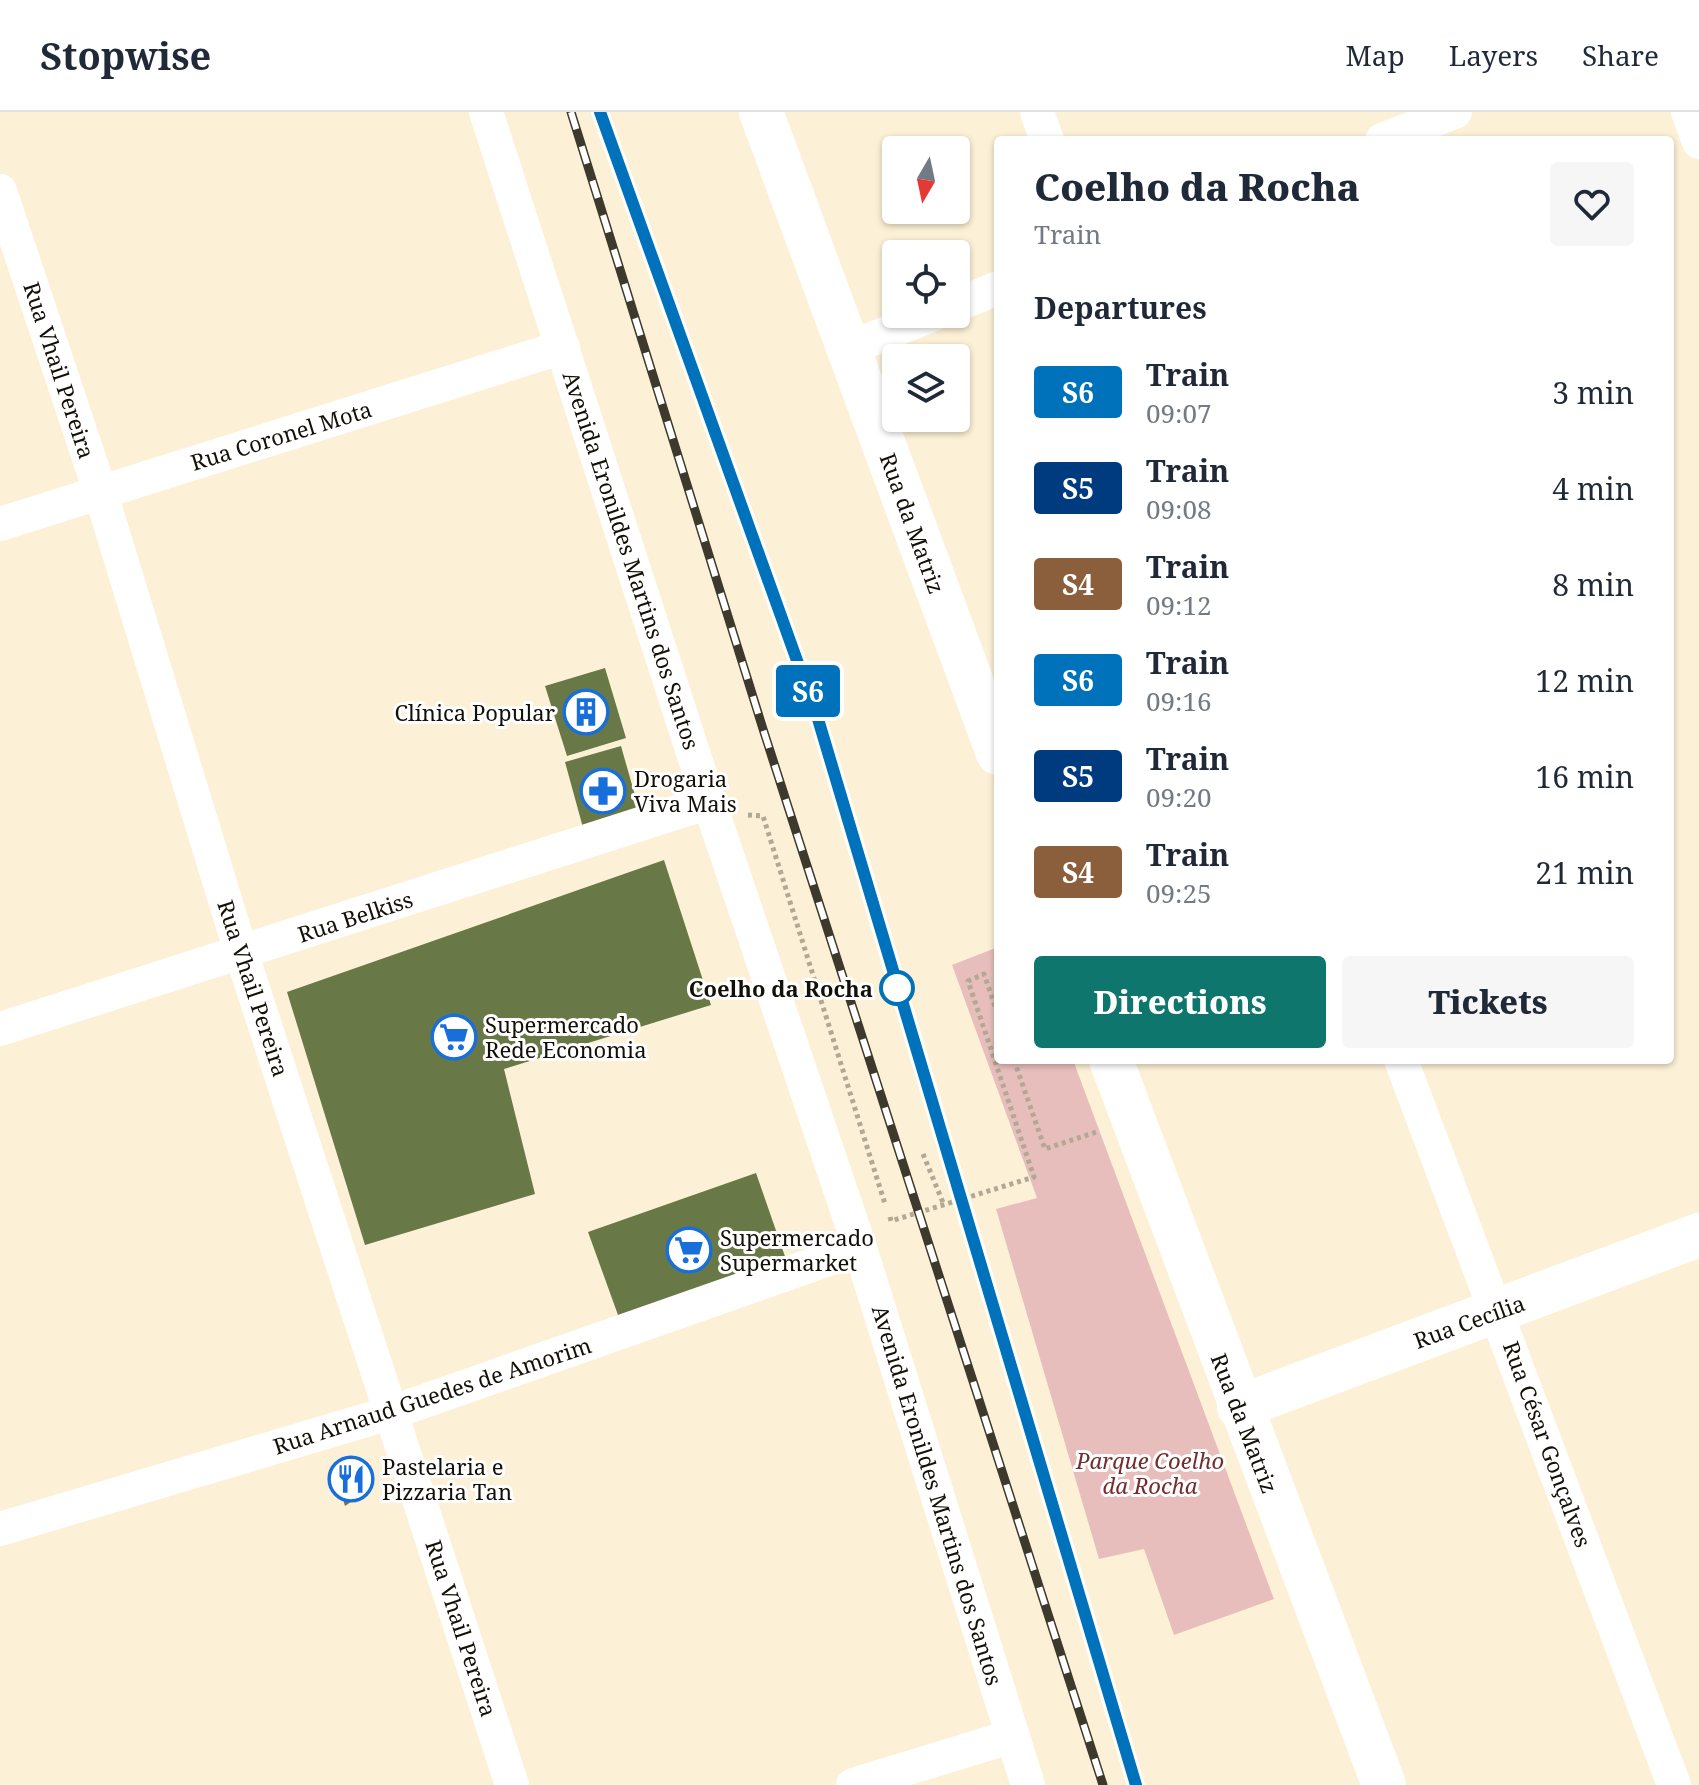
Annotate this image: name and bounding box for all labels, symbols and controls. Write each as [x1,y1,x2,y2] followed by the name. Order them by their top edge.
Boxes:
[40,29,211,81] text: Stopwise
[1346,36,1405,74] text: Map
[1449,36,1538,74] text: Layers
[1582,36,1659,74] text: Share
[882,136,970,224] north arrow
[882,136,970,432] map controls
[1034,160,1360,212] text: Coelho da Rocha
[1550,162,1634,246] button: heart
[1034,216,1101,252] text: Train
[882,240,970,328] button: locate
[17,278,103,462] street label: Rua Vhail Pereira
[1034,287,1207,328] text: Departures
[882,344,970,432] button: layers
[1146,354,1229,395] text: Train
[557,367,707,753] street label: Avenida Eronildes Martins dos Santos
[1552,372,1634,413] text: 3 min
[1062,373,1094,411] text: S6
[187,393,375,477] street label: Rua Coronel Mota
[1146,395,1212,431] text: 09:07
[874,449,952,597] street label: Rua da Matriz
[1146,450,1229,491] text: Train
[1552,468,1634,509] text: 4 min
[1062,469,1094,507] text: S5
[1146,491,1212,527] text: 09:08
[1146,546,1229,587] text: Train
[1552,564,1634,605] text: 8 min
[1062,565,1094,603] text: S4
[1146,587,1212,623] text: 09:12
[1146,642,1229,683] text: Train
[1535,660,1634,701] text: 12 min
[1062,661,1094,699] text: S6
[772,665,844,717] line badge: S6
[792,672,824,710] text: S6
[1146,683,1212,719] text: 09:16
[562,688,610,736] building icon: Clínica Popular
[394,697,556,727] place label: Clínica Popular
[1146,738,1229,779] text: Train
[1535,756,1634,797] text: 16 min
[1062,757,1094,795] text: S5
[634,763,737,818] place label: Drogaria Viva Mais
[579,767,627,815] pharmacy icon: Drogaria Viva Mais
[1146,779,1212,815] text: 09:20
[1146,834,1229,875] text: Train
[1535,852,1634,893] text: 21 min
[1062,853,1094,891] text: S4
[1146,875,1212,911] text: 09:25
[294,883,416,949] street label: Rua Belkiss
[211,896,297,1080] street label: Rua Vhail Pereira
[1034,956,1326,1048] button: Directions
[1342,956,1634,1048] button: Tickets
[880,971,914,1005] marker: Coelho da Rocha
[689,973,873,1003] place label: Coelho da Rocha
[485,1009,647,1064] place label: Supermercado Rede Economia
[430,1013,478,1061] supermarket icon: Supermercado Rede Economia
[720,1222,874,1277] place label: Supermercado Supermarket
[665,1226,713,1274] supermarket icon: Supermercado Supermarket
[1409,1287,1529,1355] street label: Rua Cecília
[866,1301,1010,1689] street label: Avenida Eronildes Martins dos Santos
[269,1329,595,1461] street label: Rua Arnaud Guedes de Amorim
[1497,1337,1599,1551] street label: Rua César Gonçalves
[1205,1349,1285,1497] street label: Rua da Matriz
[1075,1445,1224,1500] park label: Parque Coelho da Rocha
[382,1451,512,1506] place label: Pastelaria e Pizzaria Tan
[327,1455,375,1503] restaurant icon: Pastelaria e Pizzaria Tan
[419,1536,505,1720] street label: Rua Vhail Pereira

